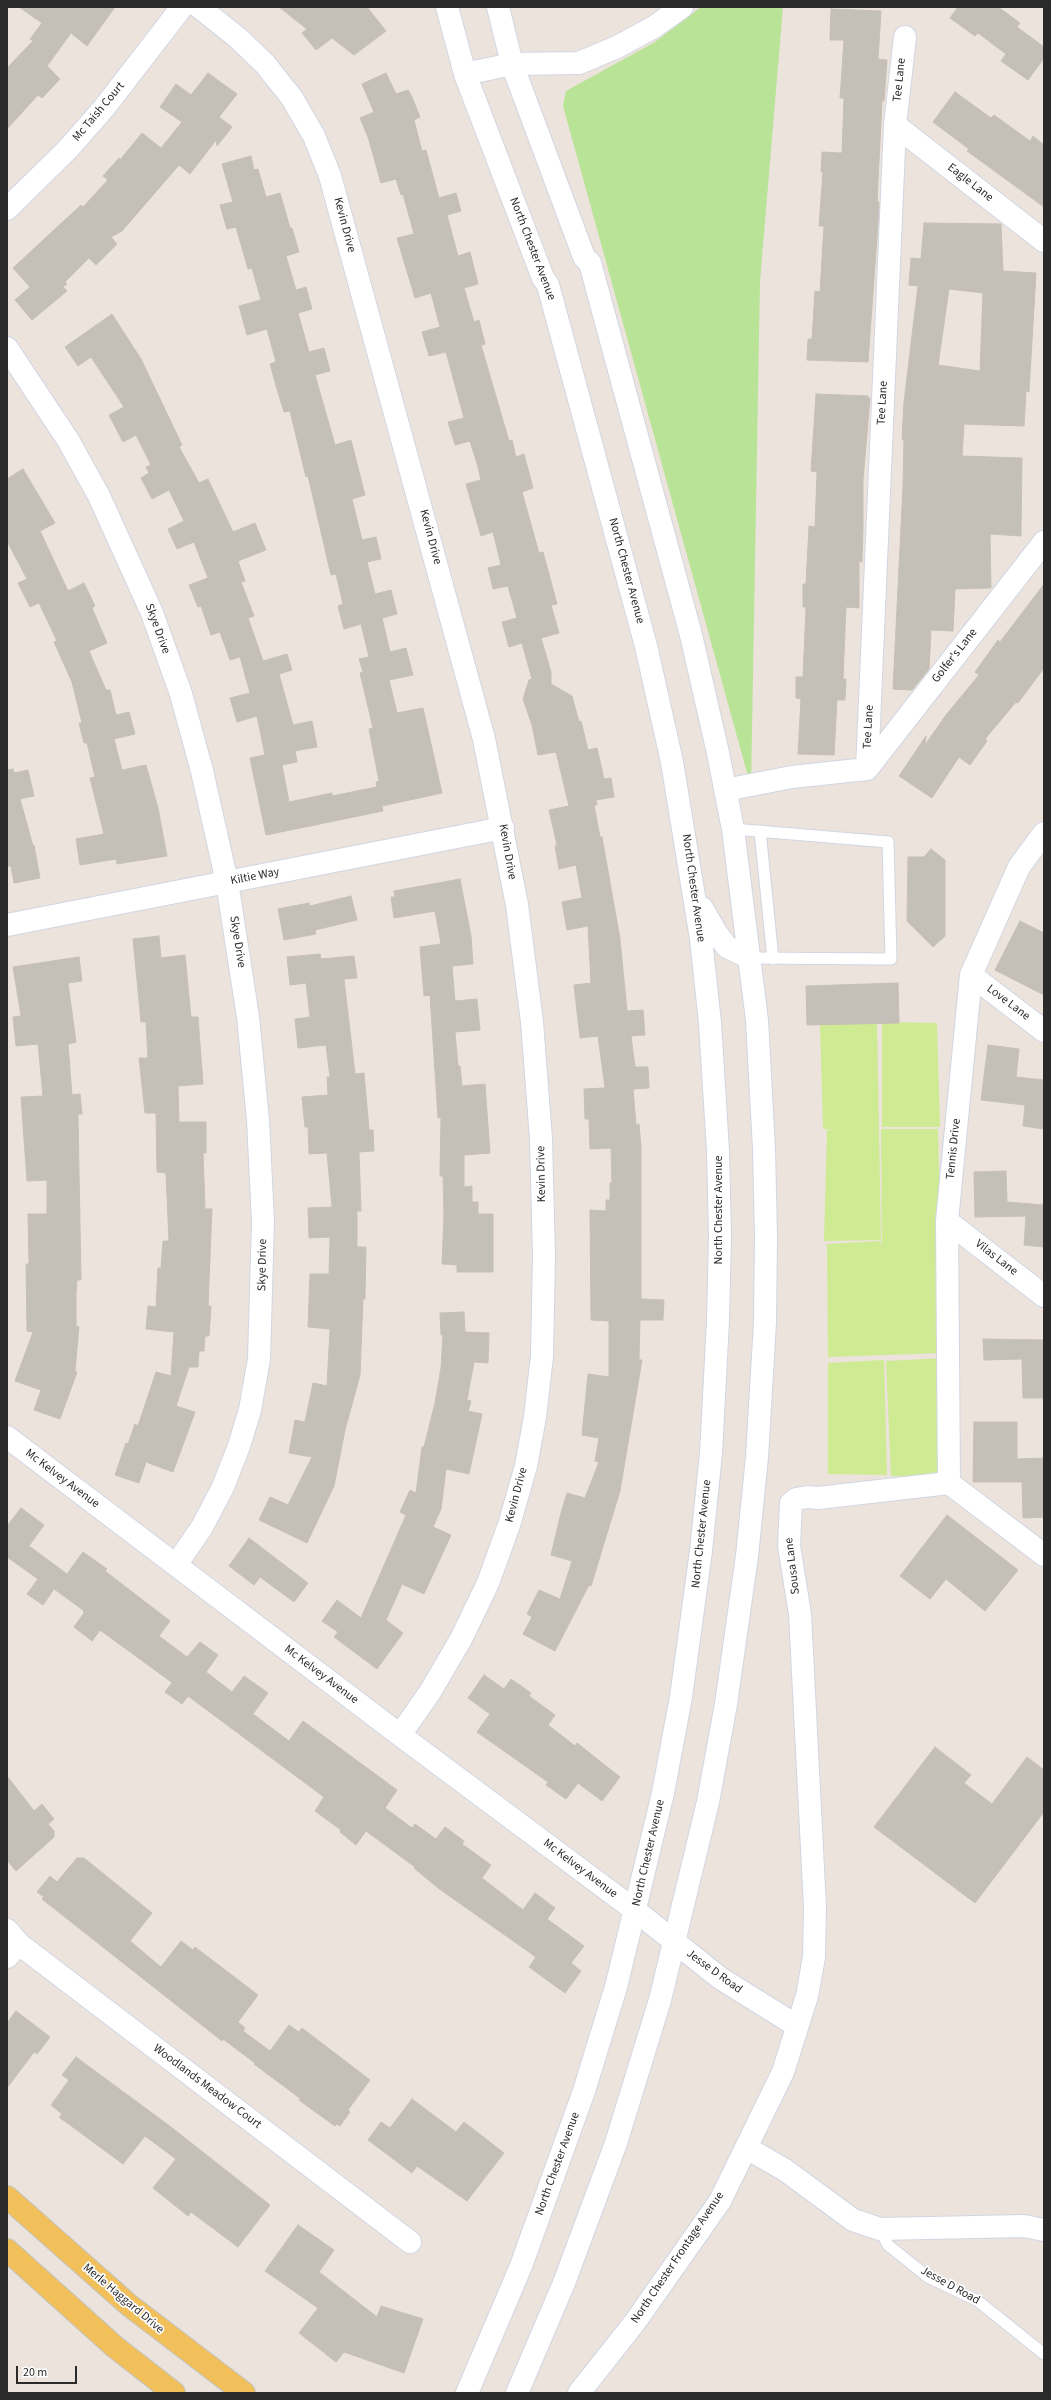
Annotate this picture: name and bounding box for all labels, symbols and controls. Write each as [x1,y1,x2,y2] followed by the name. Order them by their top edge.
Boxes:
[891,57,909,103] street label: Tee Lane
[70,79,128,145] street label: Mc Taish Court
[944,161,996,205] street label: Eagle Lane
[330,196,358,254] street label: Kevin Drive
[506,196,558,302] street label: North Chester Avenue
[875,380,891,426] street label: Tee Lane
[416,508,444,566] street label: Kevin Drive
[605,517,647,625] street label: North Chester Avenue
[141,602,173,656] street label: Skye Drive
[929,626,981,686] street label: Golfer's Lane
[861,704,877,750] street label: Tee Lane
[495,823,519,881] street label: Kevin Drive
[678,833,708,943] street label: North Chester Avenue
[229,865,281,889] street label: Kiltie Way
[226,915,248,969] street label: Skye Drive
[984,982,1032,1024] street label: Love Lane
[944,1118,964,1180] street label: Tennis Drive
[534,1146,550,1202] street label: Kevin Drive
[712,1156,726,1264] street label: North Chester Avenue
[972,1237,1020,1279] street label: Vilas Lane
[255,1239,271,1291] street label: Skye Drive
[22,1446,102,1512] street label: Mc Kelvey Avenue
[503,1466,531,1524] street label: Kevin Drive
[689,1479,715,1589] street label: North Chester Avenue
[782,1537,804,1595] street label: Sousa Lane
[281,1642,361,1708] street label: Mc Kelvey Avenue
[630,1798,668,1908] street label: North Chester Avenue
[540,1836,620,1902] street label: Mc Kelvey Avenue
[683,1947,745,1997] street label: Jesse D Road
[150,2042,264,2132] street label: Woodlands Meadow Court
[533,2110,583,2218] street label: North Chester Avenue
[628,2189,728,2327] street label: North Chester Frontage Avenue
[80,2261,166,2337] street label: Merle Haggard Drive
[918,2264,982,2308] street label: Jesse D Road
[18,2358,79,2384] scale bar
[23,2364,47,2381] text: 20 m

